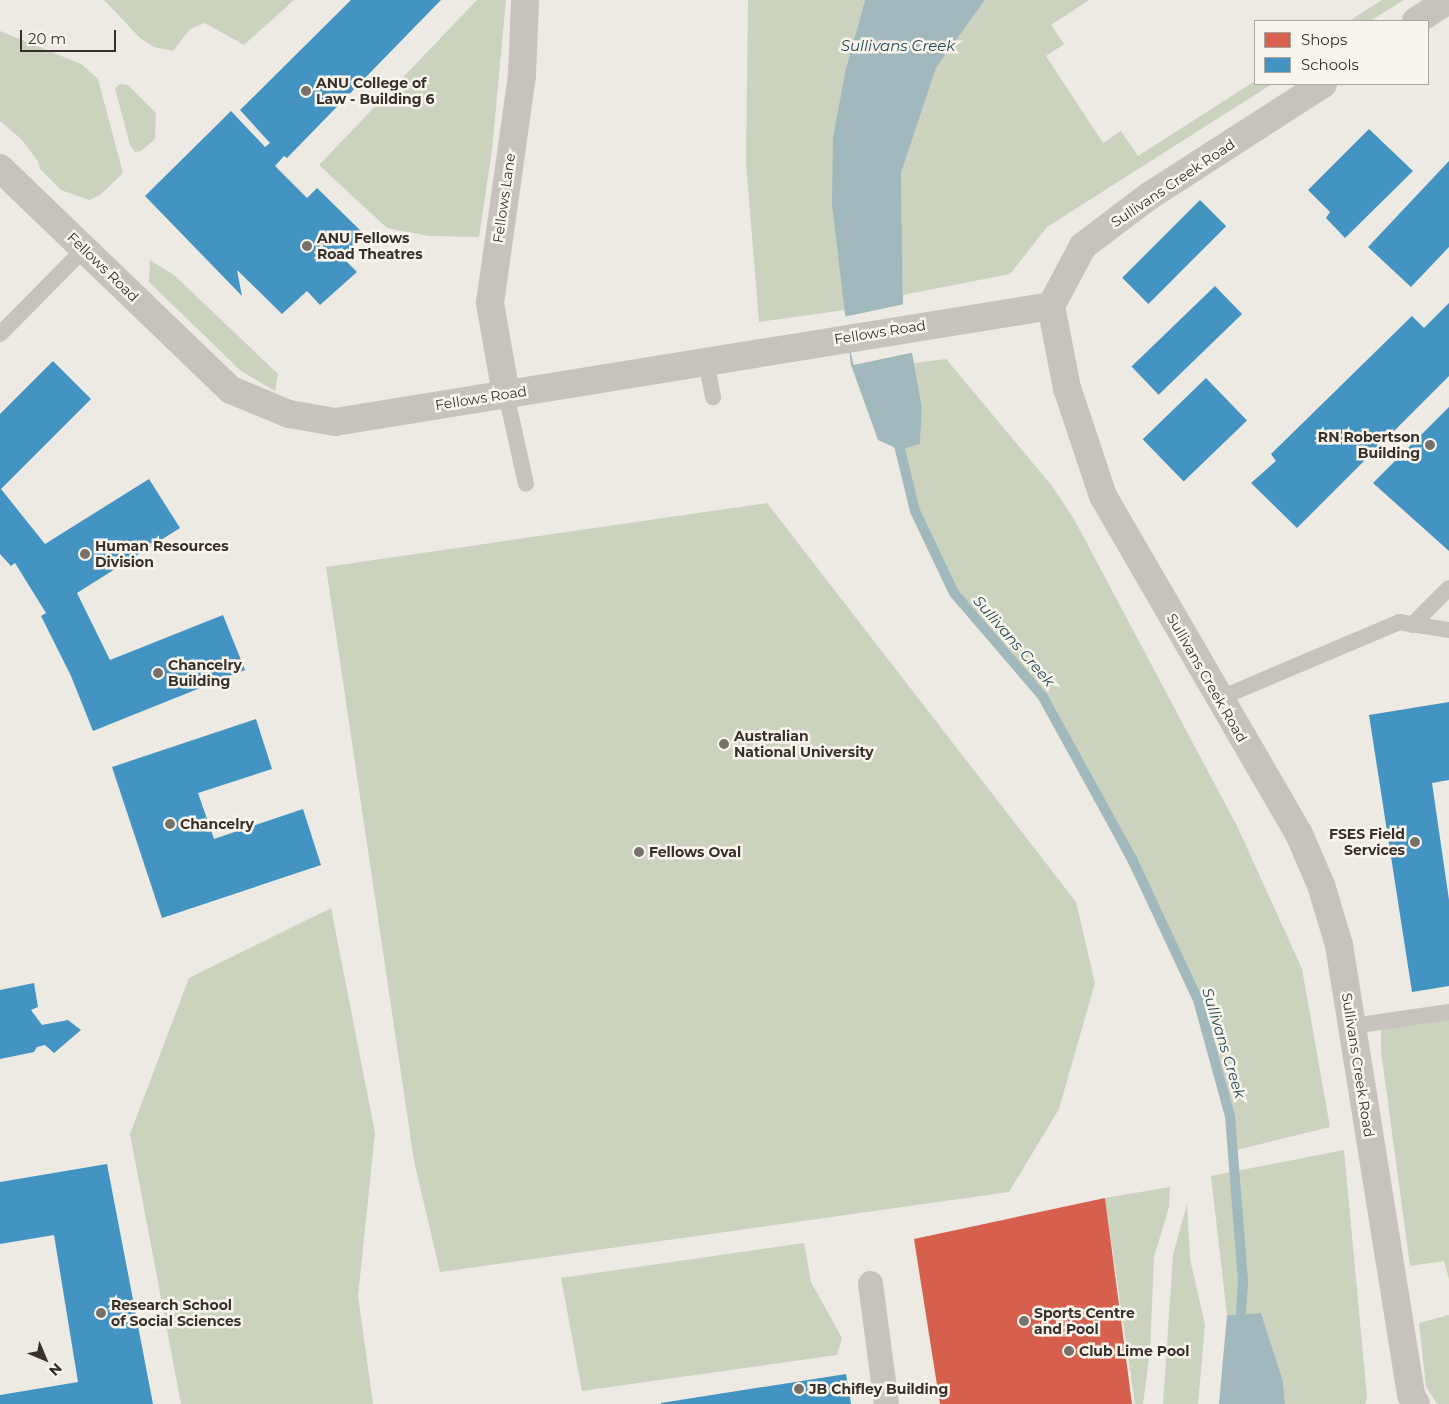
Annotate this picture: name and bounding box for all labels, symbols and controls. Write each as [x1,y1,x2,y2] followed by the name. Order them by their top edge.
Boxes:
[22,20,119,52] scale bar
[1254,20,1429,85] legend
[28,29,66,48] text: 20 m
[1301,30,1347,49] text: Shops
[841,37,955,55] water label: Sullivans Creek
[1301,55,1359,74] text: Schools
[316,75,435,108] place label: ANU College of Law - Building 6
[300,85,312,97] marker: ANU College of Law - Building 6
[1108,135,1238,231] street label: Sullivans Creek Road
[489,152,519,244] street label: Fellows Lane
[64,229,142,305] street label: Fellows Road
[317,230,423,262] place label: ANU Fellows Road Theatres
[301,240,313,252] marker: ANU Fellows Road Theatres
[833,316,927,348] street label: Fellows Road
[434,382,528,414] street label: Fellows Road
[1318,429,1420,462] place label: RN Robertson Building
[1424,439,1436,451] marker: RN Robertson Building
[95,538,229,570] place label: Human Resources Division
[79,548,91,560] marker: Human Resources Division
[970,592,1058,690] water label: Sullivans Creek
[1163,611,1251,745] street label: Sullivans Creek Road
[168,657,242,690] place label: Chancelry Building
[152,667,164,679] marker: Chancelry Building
[734,728,874,760] place label: Australian National University
[718,738,730,750] marker: Australian National University
[180,816,254,832] place label: Chancelry
[164,818,176,830] marker: Chancelry
[1329,826,1405,859] place label: FSES Field Services
[1409,836,1421,848] marker: FSES Field Services
[649,844,741,860] place label: Fellows Oval
[633,846,645,858] marker: Fellows Oval
[1199,986,1249,1100] water label: Sullivans Creek
[1338,992,1378,1138] street label: Sullivans Creek Road
[111,1297,241,1330] place label: Research School of Social Sciences
[1034,1305,1135,1338] place label: Sports Centre and Pool
[95,1307,107,1319] marker: Research School of Social Sciences
[1018,1315,1030,1327] marker: Sports Centre and Pool
[20,1334,70,1384] north arrow
[1079,1343,1189,1359] place label: Club Lime Pool
[1063,1345,1075,1357] marker: Club Lime Pool
[45,1359,66,1380] text: N
[809,1381,948,1397] place label: JB Chifley Building
[793,1383,805,1395] marker: JB Chifley Building

